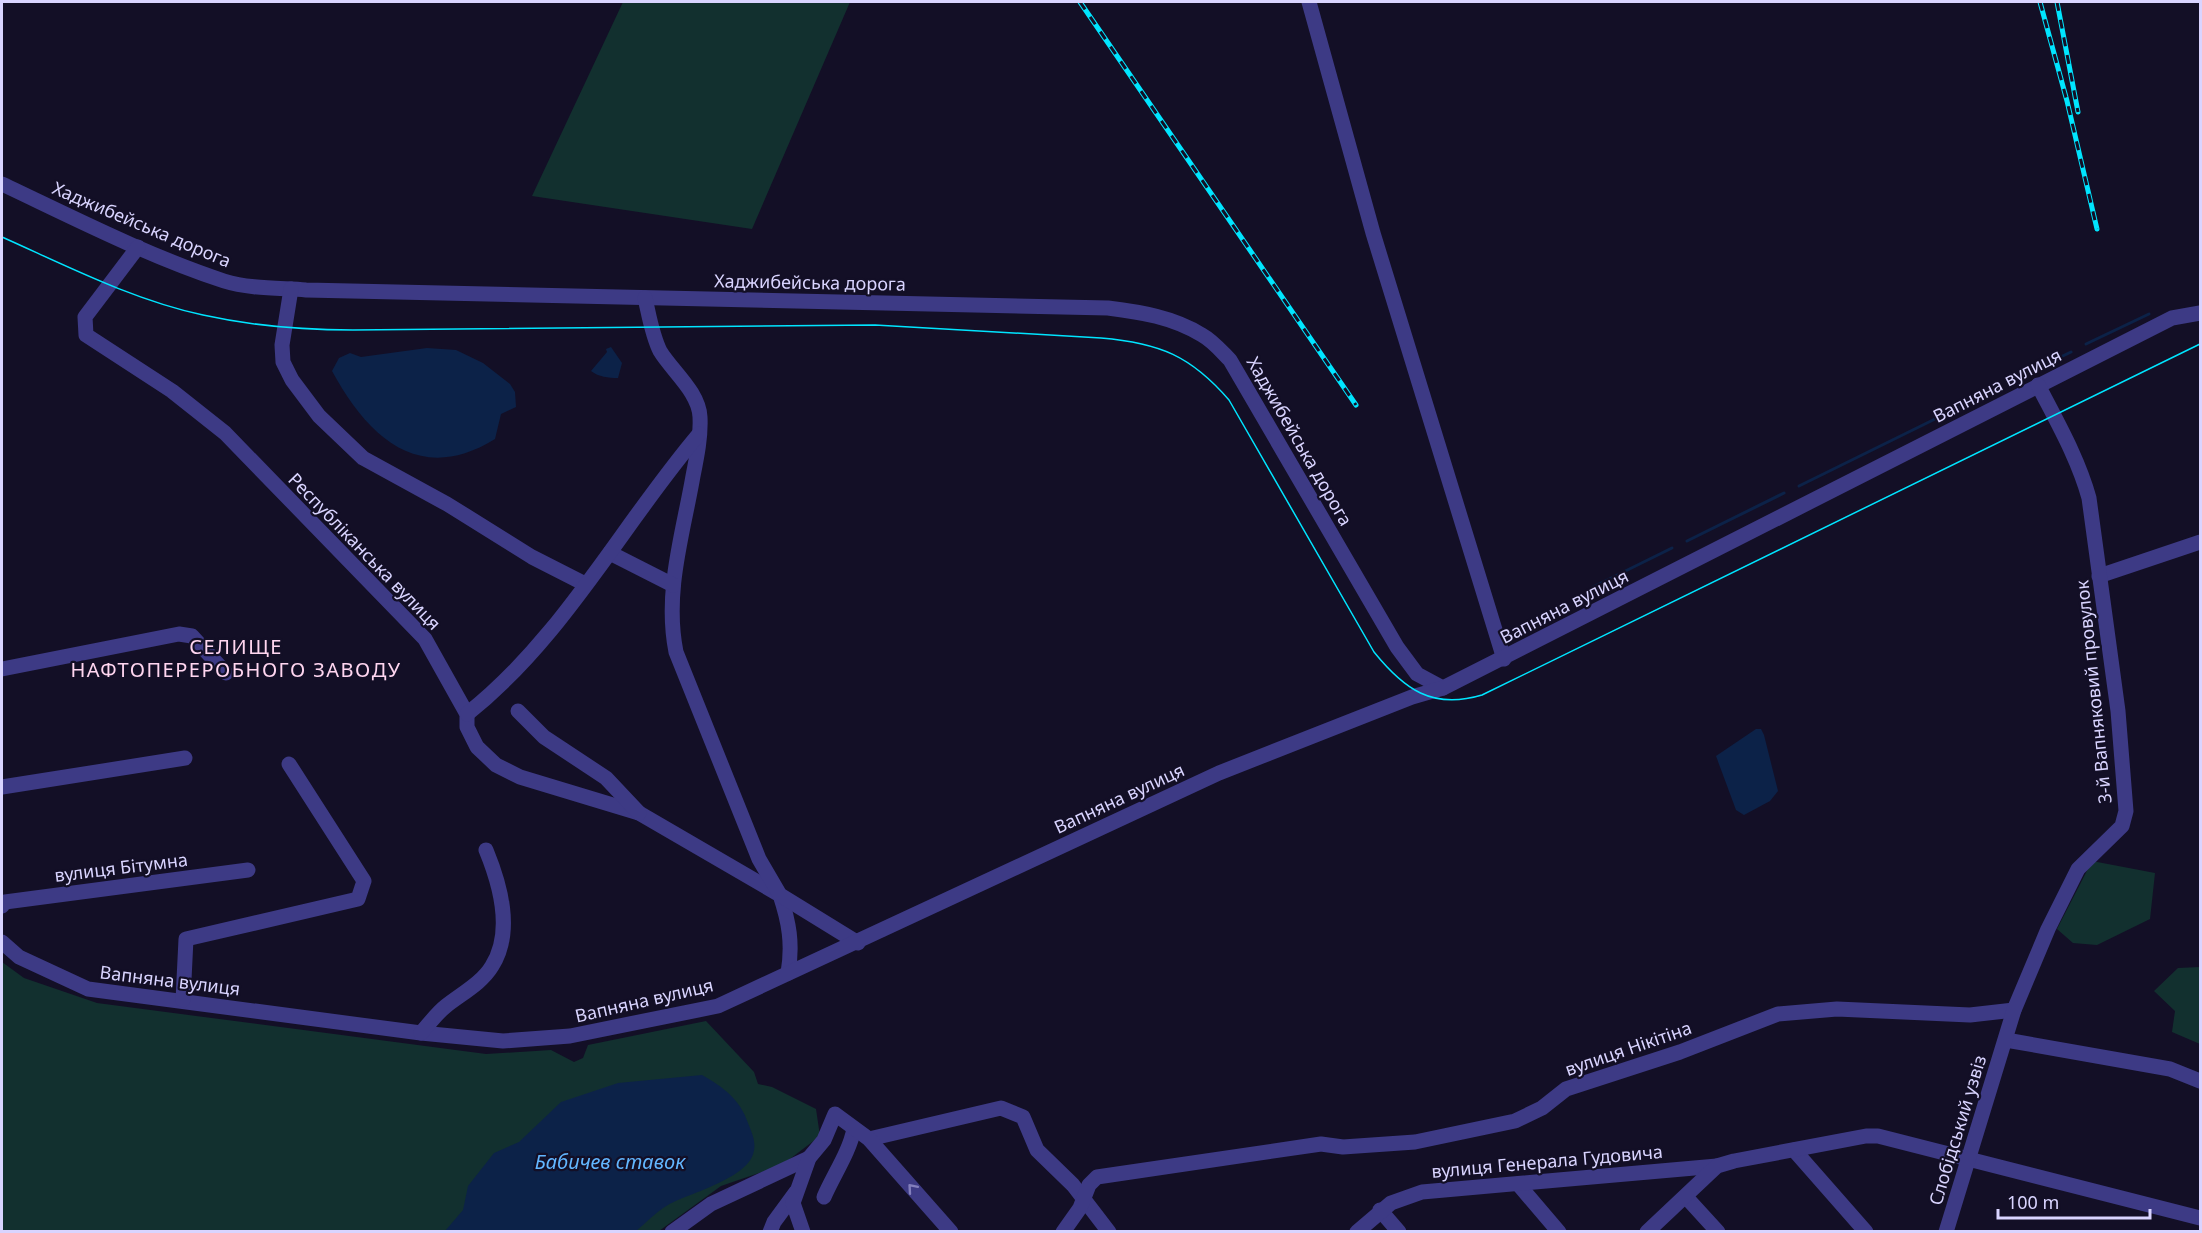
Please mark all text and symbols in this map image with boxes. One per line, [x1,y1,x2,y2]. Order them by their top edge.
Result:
street label: Хаджибейська дорога [49,175,235,273]
street label: Хаджибейська дорога [714,268,906,296]
street label: Вапняна вулиця [1929,342,2065,428]
street label: Хаджибейська дорога [1242,352,1358,530]
street label: Республіканська вулиця [284,467,446,635]
street label: Вапняна вулиця [1496,563,1632,649]
street label: 3-й Вапняковий провулок [2069,579,2117,805]
district label: СЕЛИЩЕ НАФТОПЕРЕРОБНОГО ЗАВОДУ [70,633,402,683]
street label: Вапняна вулиця [1050,757,1188,839]
street label: вулиця Бітумна [53,847,189,887]
street label: Вапняна вулиця [98,959,242,1001]
street label: Вапняна вулиця [573,972,715,1028]
street label: вулиця Нікітіна [1562,1015,1694,1081]
street label: Слобідський узвіз [1923,1052,1991,1208]
street label: вулиця Генерала Гудовича [1430,1139,1664,1183]
water label: Бабичев ставок [535,1148,686,1175]
scale bar [1998,1182,2150,1220]
one-way arrow [908,1184,919,1195]
text: 100 m [2007,1190,2059,1214]

